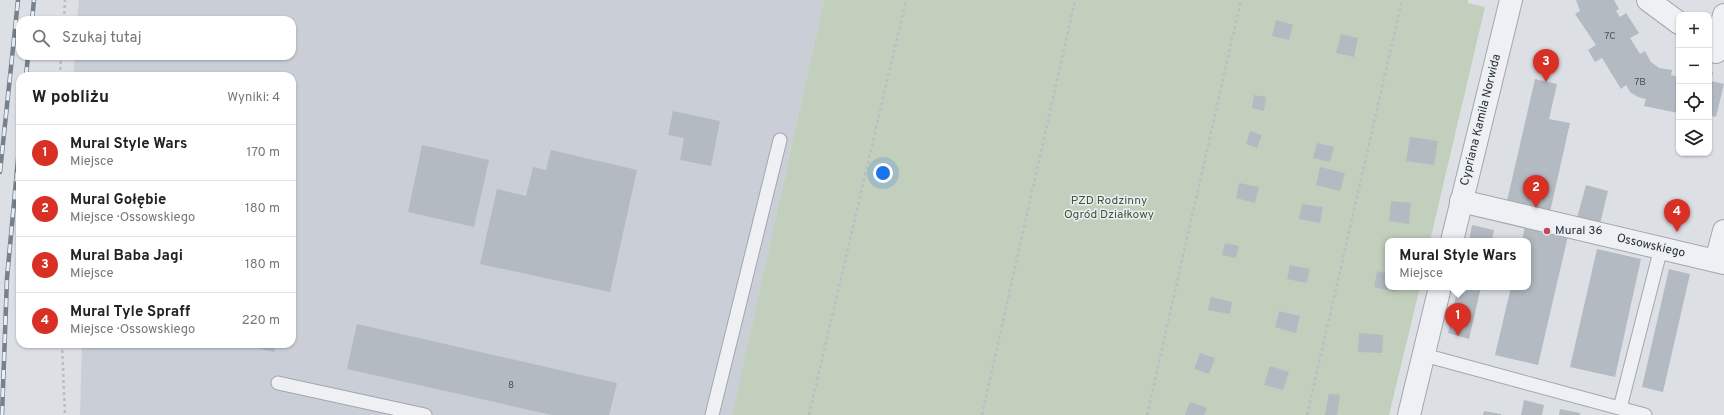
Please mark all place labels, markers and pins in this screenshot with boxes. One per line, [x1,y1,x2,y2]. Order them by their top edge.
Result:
pin: 3 [1533,49,1559,82]
pin: 2 [1523,175,1549,208]
pin: 4 [1664,199,1690,232]
place label: Mural 36 [1555,223,1603,239]
marker: Mural 36 [1542,226,1552,236]
pin: 1 [1445,303,1471,336]

